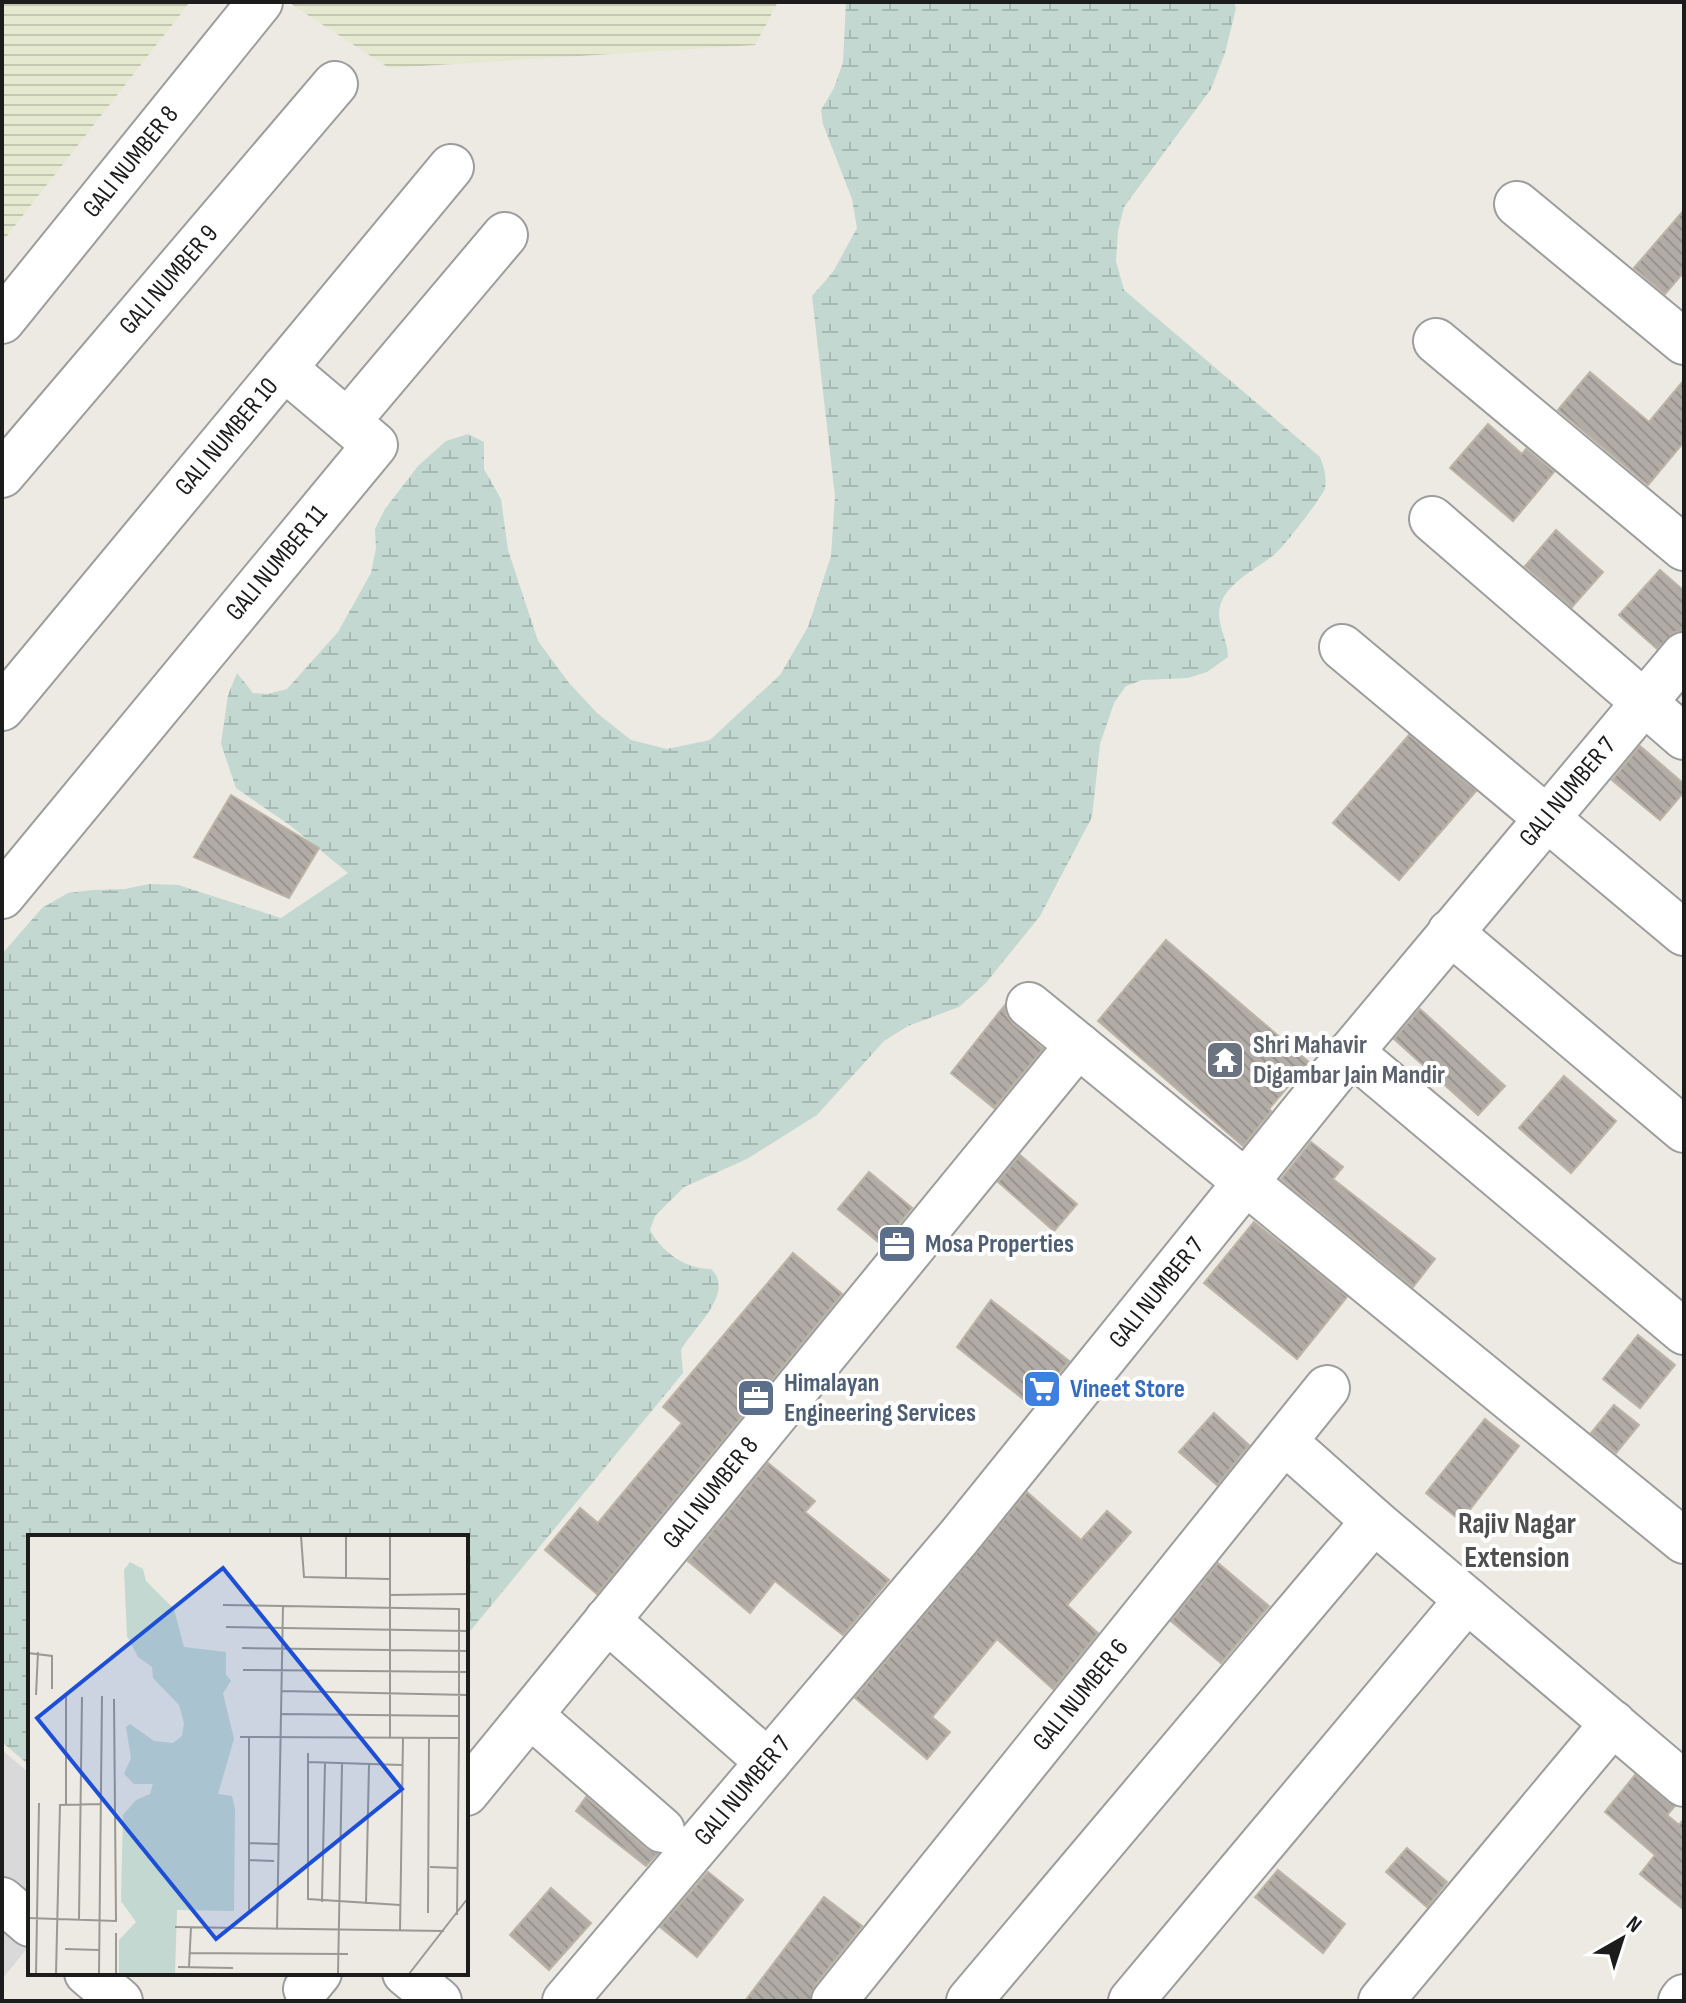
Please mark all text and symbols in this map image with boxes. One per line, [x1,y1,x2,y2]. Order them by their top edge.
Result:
street label: GALI NUMBER 8 [77,100,185,224]
street label: GALI NUMBER 9 [113,219,225,341]
street label: GALI NUMBER 10 [169,372,285,502]
street label: GALI NUMBER 11 [220,499,334,627]
street label: GALI NUMBER 7 [1513,730,1623,853]
place label: Shri Mahavir Digambar Jain Mandir [1253,1030,1445,1091]
temple icon: Shri Mahavir Digambar Jain Mandir [1204,1039,1246,1081]
office icon: Mosa Properties [876,1223,918,1265]
place label: Mosa Properties [925,1229,1074,1260]
street label: GALI NUMBER 7 [1103,1231,1211,1355]
place label: Himalayan Engineering Services [784,1368,976,1429]
supermarket icon: Vineet Store [1021,1368,1063,1410]
place label: Vineet Store [1070,1374,1185,1405]
office icon: Himalayan Engineering Services [735,1377,777,1419]
street label: GALI NUMBER 8 [657,1431,765,1555]
district label: Rajiv Nagar Extension [1458,1506,1576,1576]
inset map [28,1535,468,1975]
street label: GALI NUMBER 6 [1027,1633,1135,1757]
street label: GALI NUMBER 7 [688,1729,798,1852]
north arrow [1582,1899,1662,1979]
text: N [1621,1910,1647,1939]

